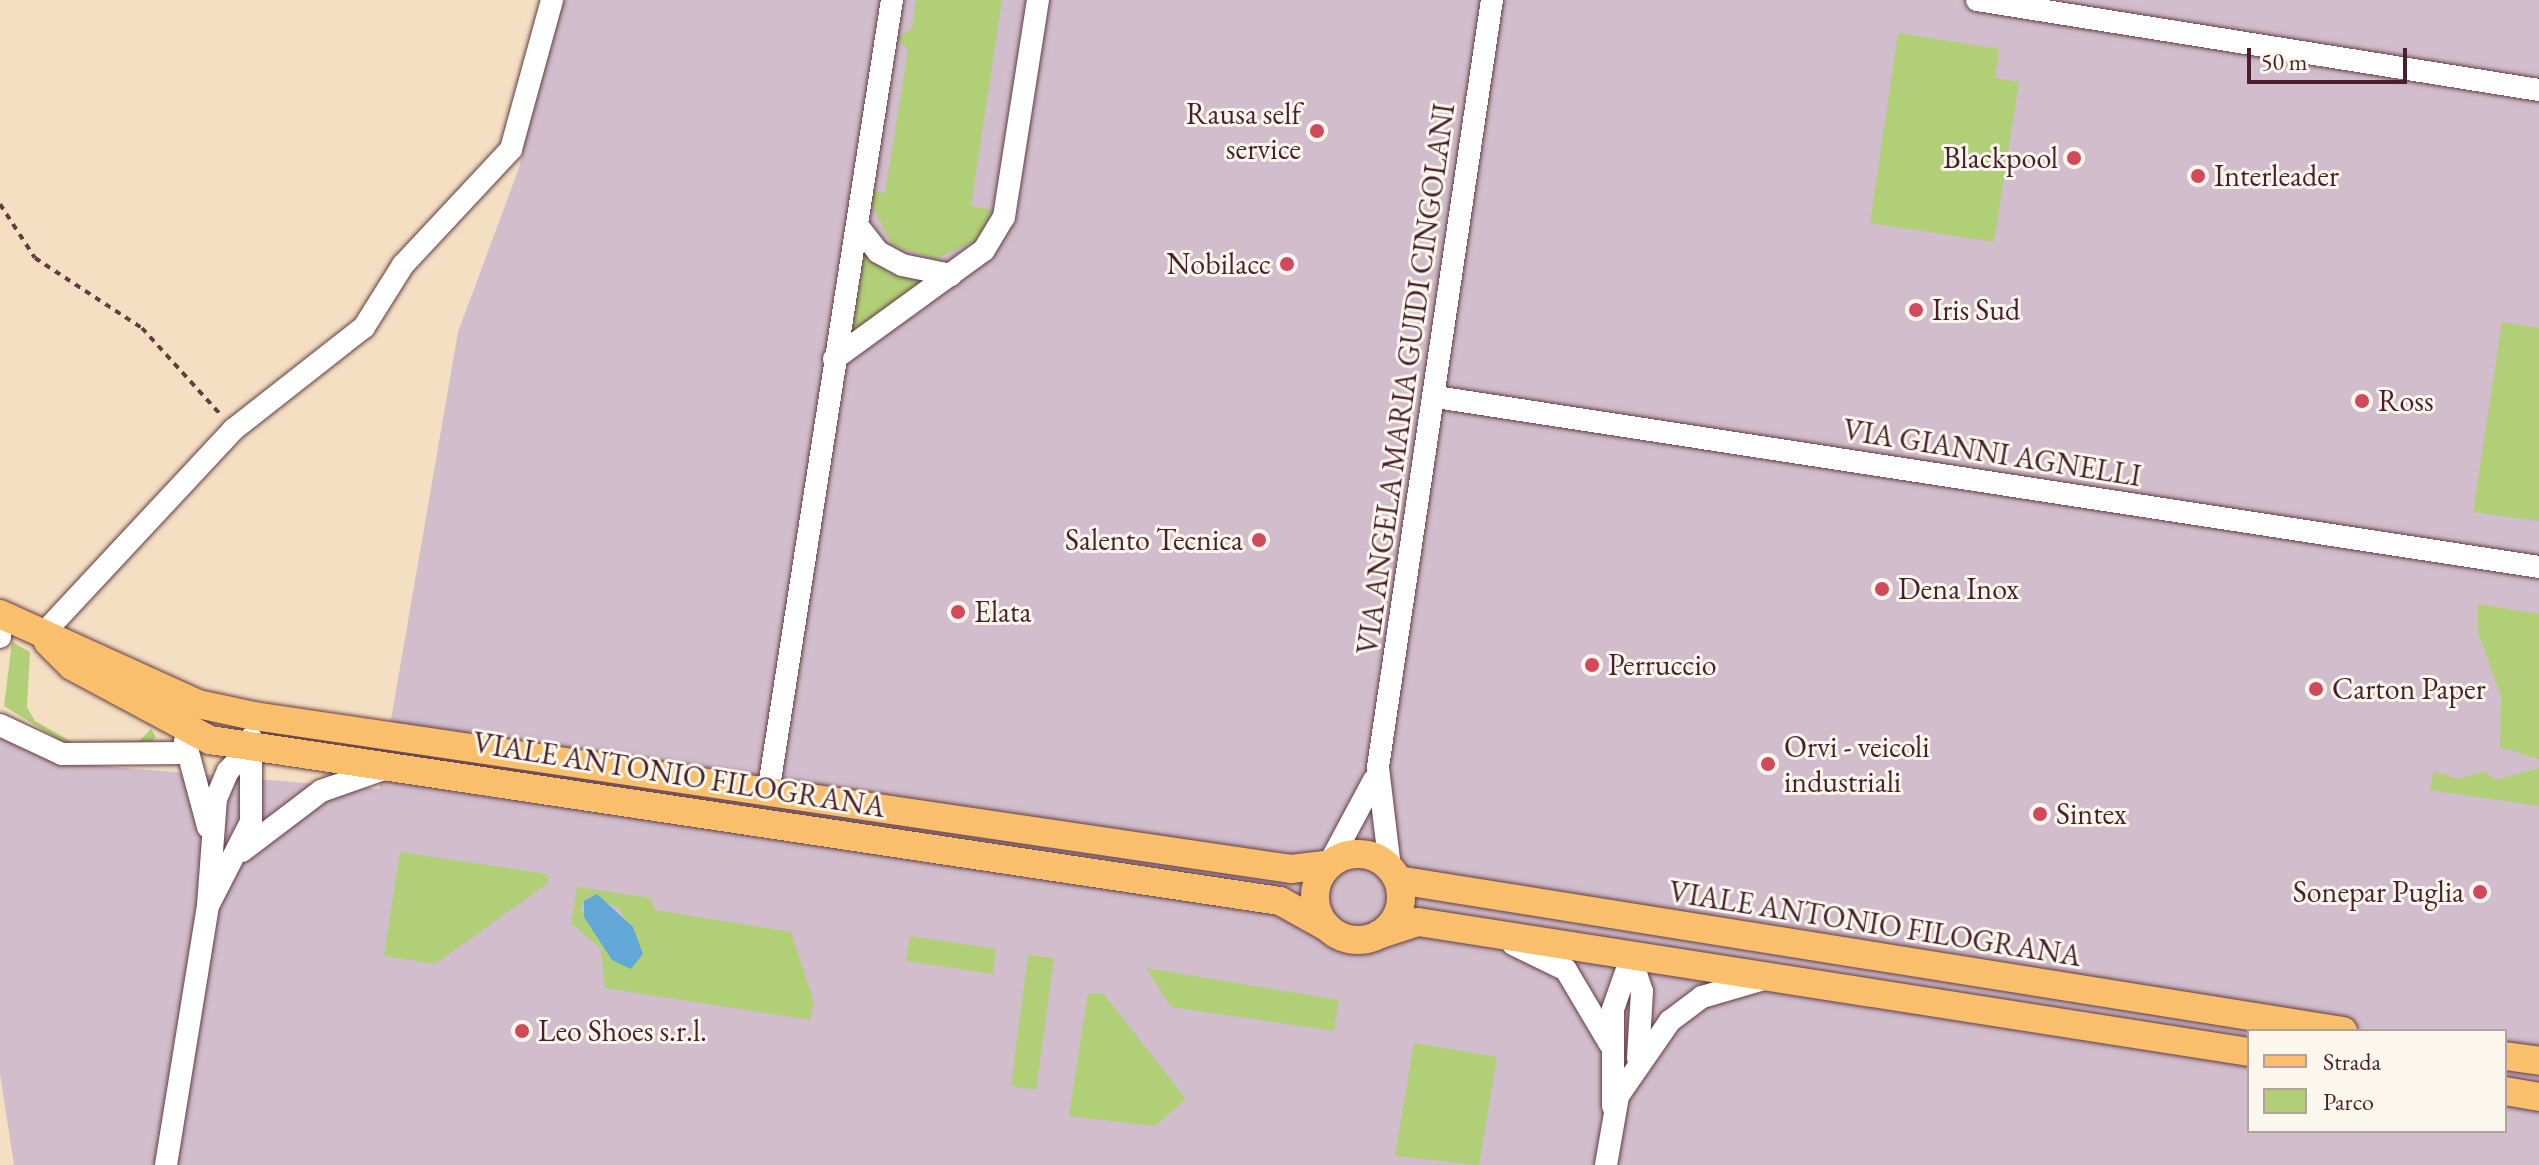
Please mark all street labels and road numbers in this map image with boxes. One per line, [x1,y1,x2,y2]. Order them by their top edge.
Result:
street label: VIA ANGELA MARIA GUIDI CINGOLANI [1349,101,1463,657]
street label: VIA GIANNI AGNELLI [1840,412,2144,494]
street label: VIALE ANTONIO FILOGRANA [470,725,888,825]
street label: VIALE ANTONIO FILOGRANA [1666,874,2084,974]

